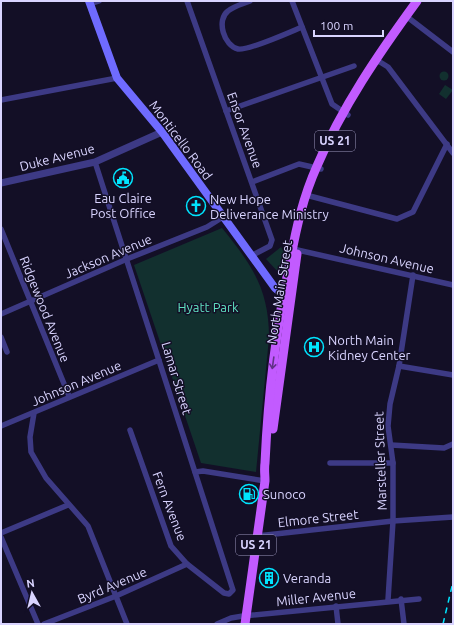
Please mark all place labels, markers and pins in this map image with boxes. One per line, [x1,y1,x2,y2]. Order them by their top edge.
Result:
public building icon: Eau Claire Post Office [112,167,134,189]
place label: Eau Claire Post Office [90,191,156,220]
place label: New Hope Deliverance Ministry [210,192,329,221]
church icon: New Hope Deliverance Ministry [185,195,207,217]
place label: North Main Kidney Center [328,333,411,362]
hospital icon: North Main Kidney Center [303,336,325,358]
fuel station icon: Sunoco [238,483,260,505]
place label: Sunoco [263,487,306,501]
building icon: Veranda [258,567,280,589]
place label: Veranda [283,571,331,585]

